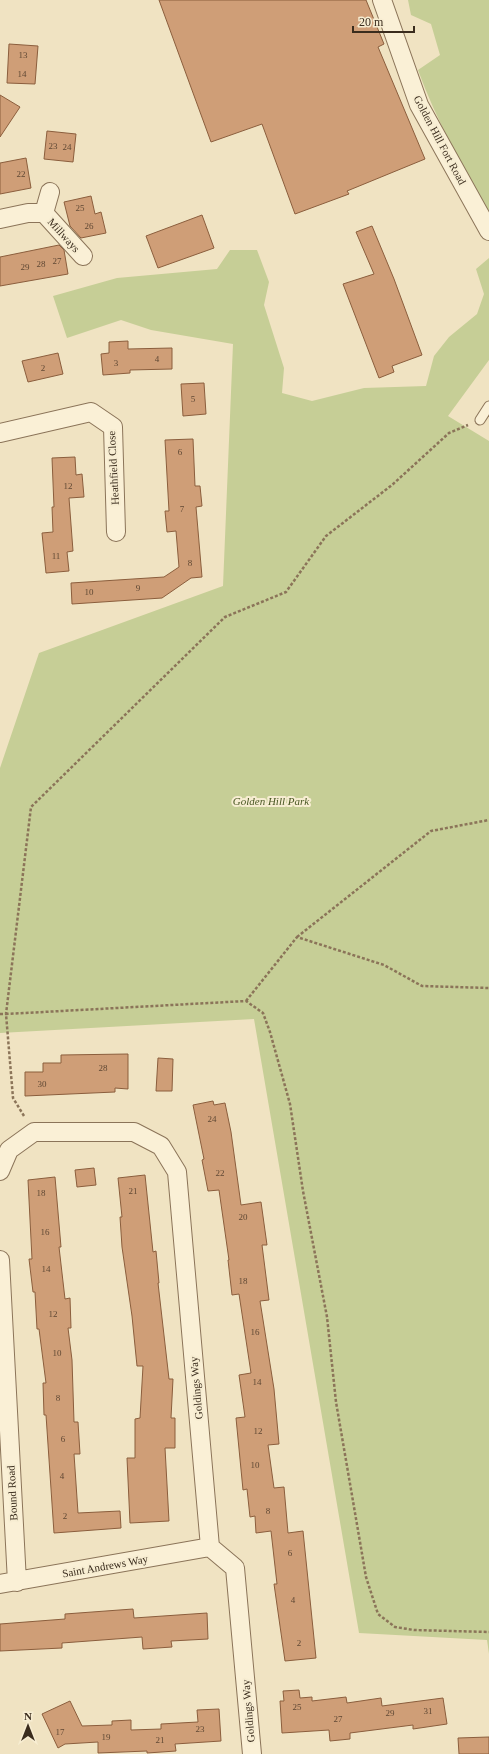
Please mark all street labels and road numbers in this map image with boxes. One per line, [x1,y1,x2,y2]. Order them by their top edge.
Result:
street label: Golden Hill Fort Road [411,93,469,187]
street label: Millways [46,216,82,254]
street label: Heathfield Close [105,431,121,505]
street label: Goldings Way [187,1356,205,1420]
street label: Bound Road [5,1465,19,1521]
street label: Saint Andrews Way [61,1552,149,1579]
street label: Goldings Way [239,1679,257,1743]

